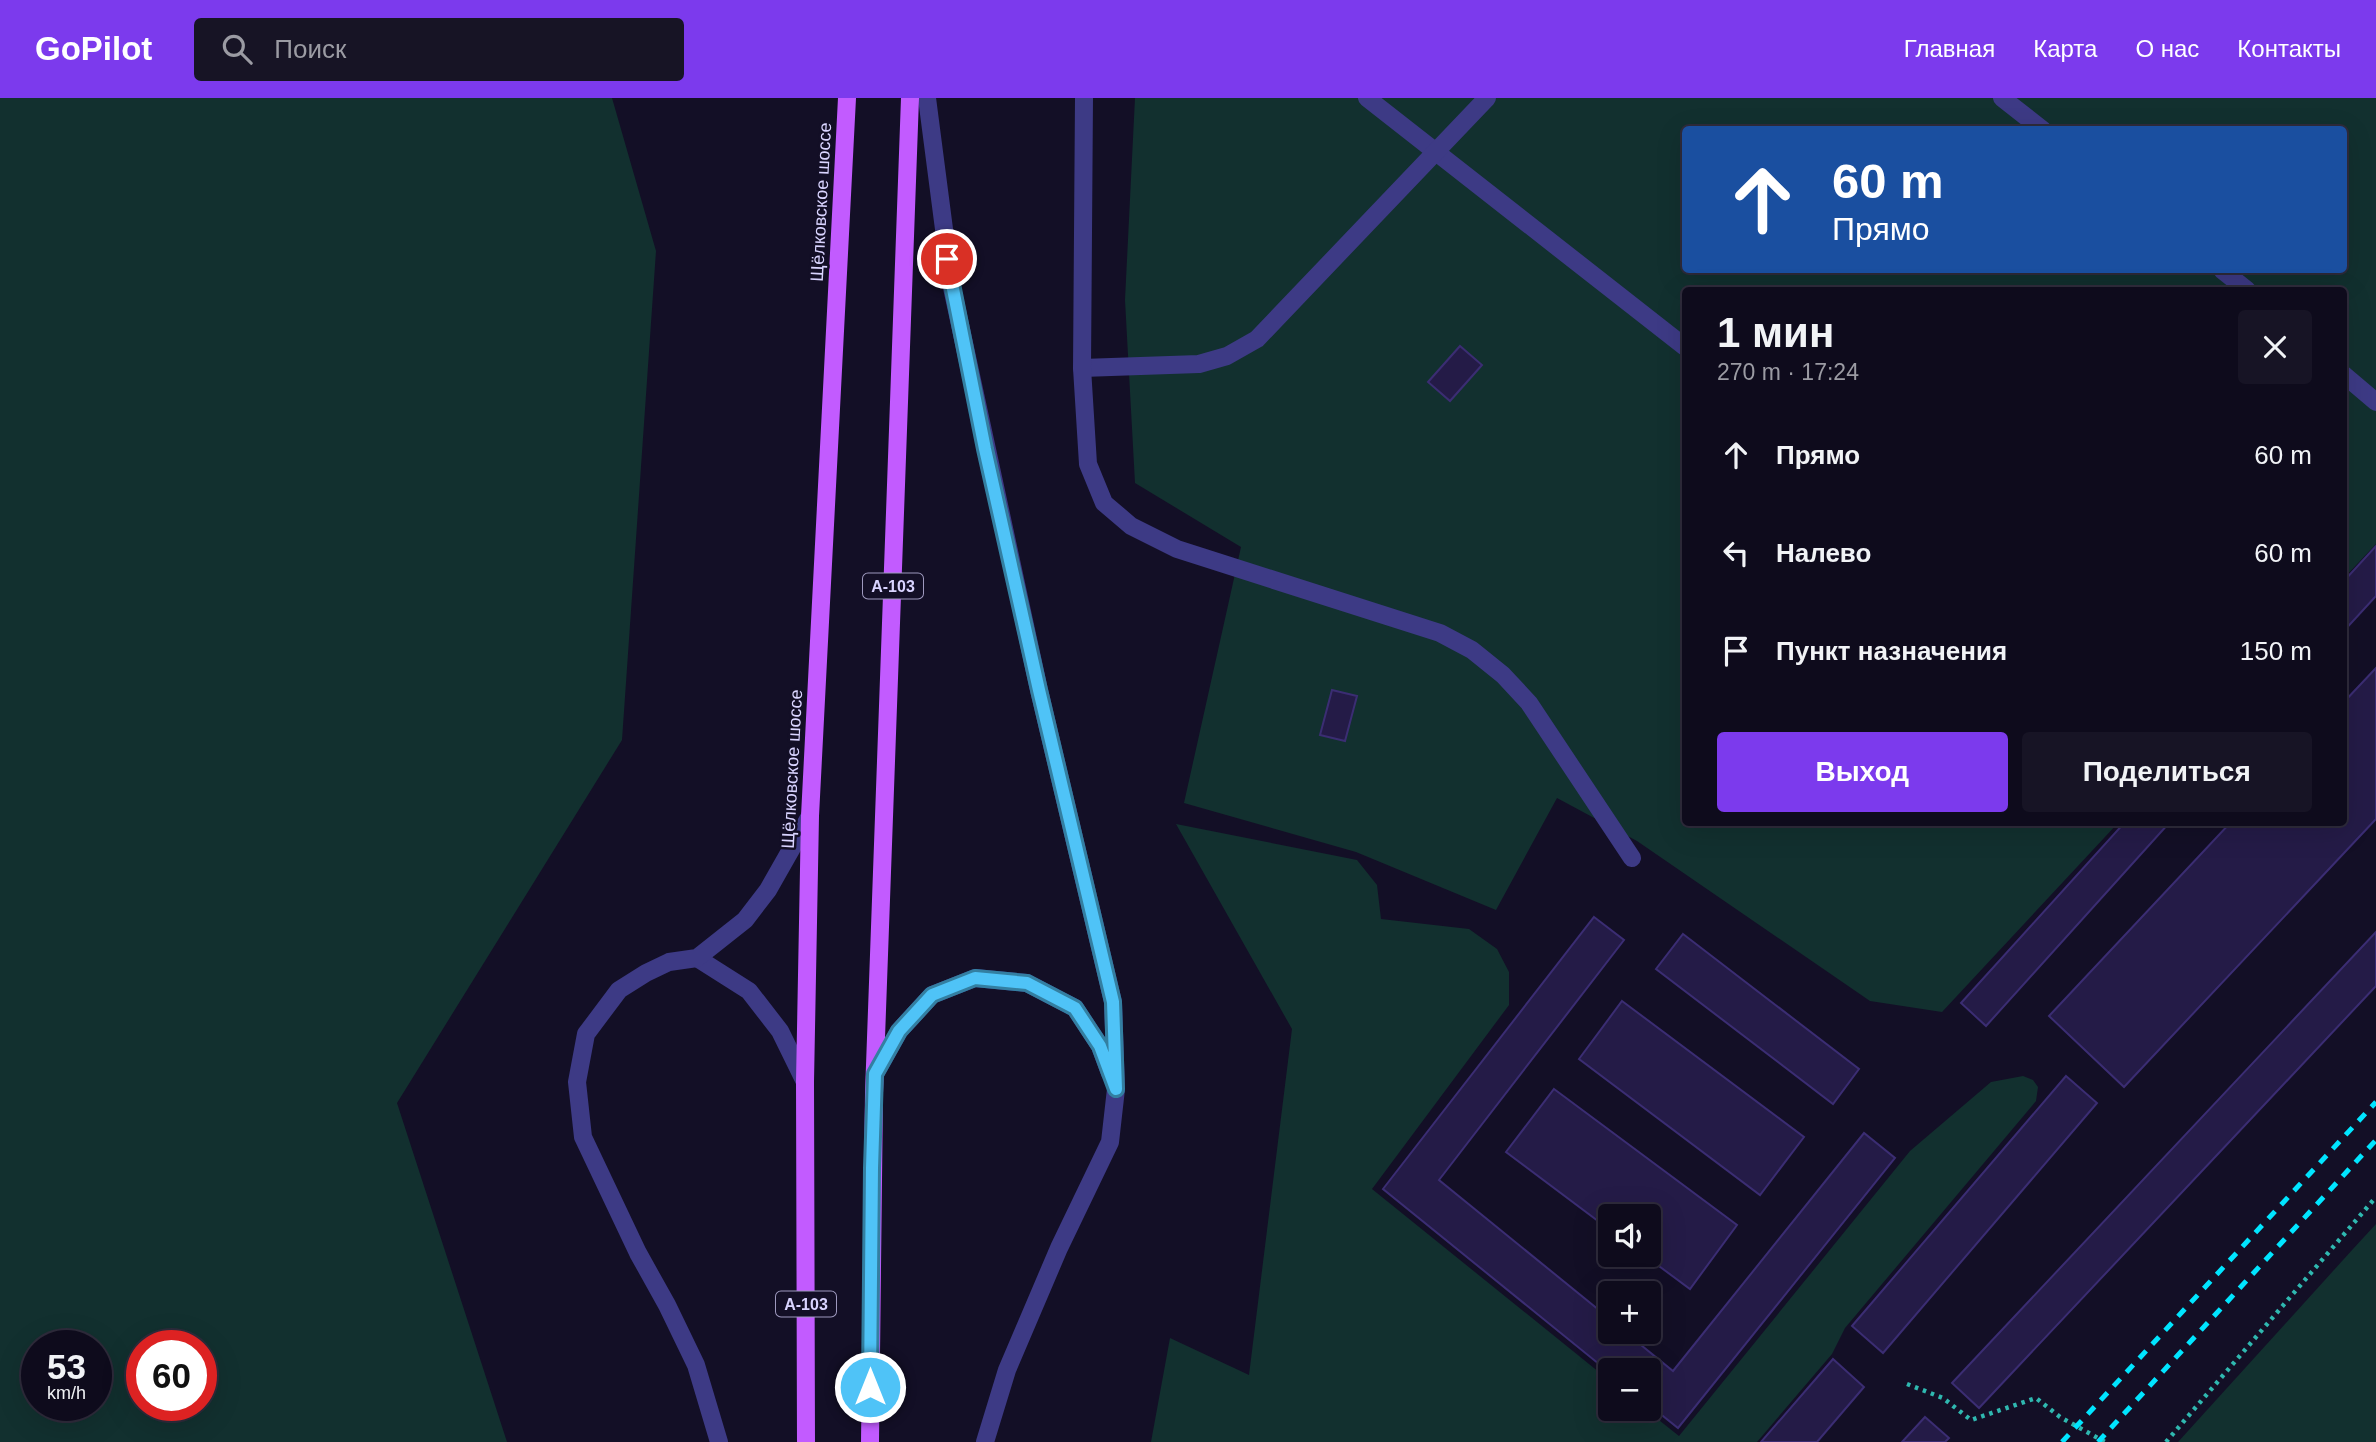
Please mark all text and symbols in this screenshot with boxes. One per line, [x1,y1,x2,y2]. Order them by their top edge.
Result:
search box [194,18,684,81]
text: GoPilot [35,30,152,67]
icon: search [218,30,256,68]
text: Поиск [274,34,346,64]
text: Главная [1904,35,1995,62]
text: Карта [2033,35,2097,62]
text: О нас [2135,35,2199,62]
text: Контакты [2237,35,2341,62]
street label: Щёлковское шоссе [807,122,835,282]
icon: ahead [1717,154,1808,245]
text: 60 m [1832,154,1944,208]
text: Прямо [1832,211,1930,247]
pin [917,229,977,289]
icon: arrive [928,240,966,278]
text: 1 мин [1717,309,1834,356]
button: close [2238,310,2312,384]
text: 270 m · 17:24 [1717,359,1859,385]
icon: ahead [1717,436,1755,474]
text: Прямо [1776,440,1860,470]
text: 60 m [2254,440,2312,470]
icon: left [1717,534,1755,572]
text: Налево [1776,538,1871,568]
text: 60 m [2254,538,2312,568]
road number: А-103 [863,573,923,598]
icon: arrive [1717,632,1755,670]
text: Пункт назначения [1776,636,2007,666]
text: 150 m [2240,636,2312,666]
street label: Щёлковское шоссе [778,689,806,849]
button: Выход [1717,732,2008,812]
button: Поделиться [2022,732,2312,812]
map controls [1598,1204,1661,1421]
button: sound [1598,1204,1661,1267]
button: + [1598,1281,1661,1344]
road number: А-103 [776,1292,836,1316]
speed limit sign: 60 [126,1330,217,1421]
text: 53 [47,1347,86,1386]
position arrow [833,1350,907,1424]
button: − [1598,1358,1661,1421]
text: km/h [47,1383,86,1403]

